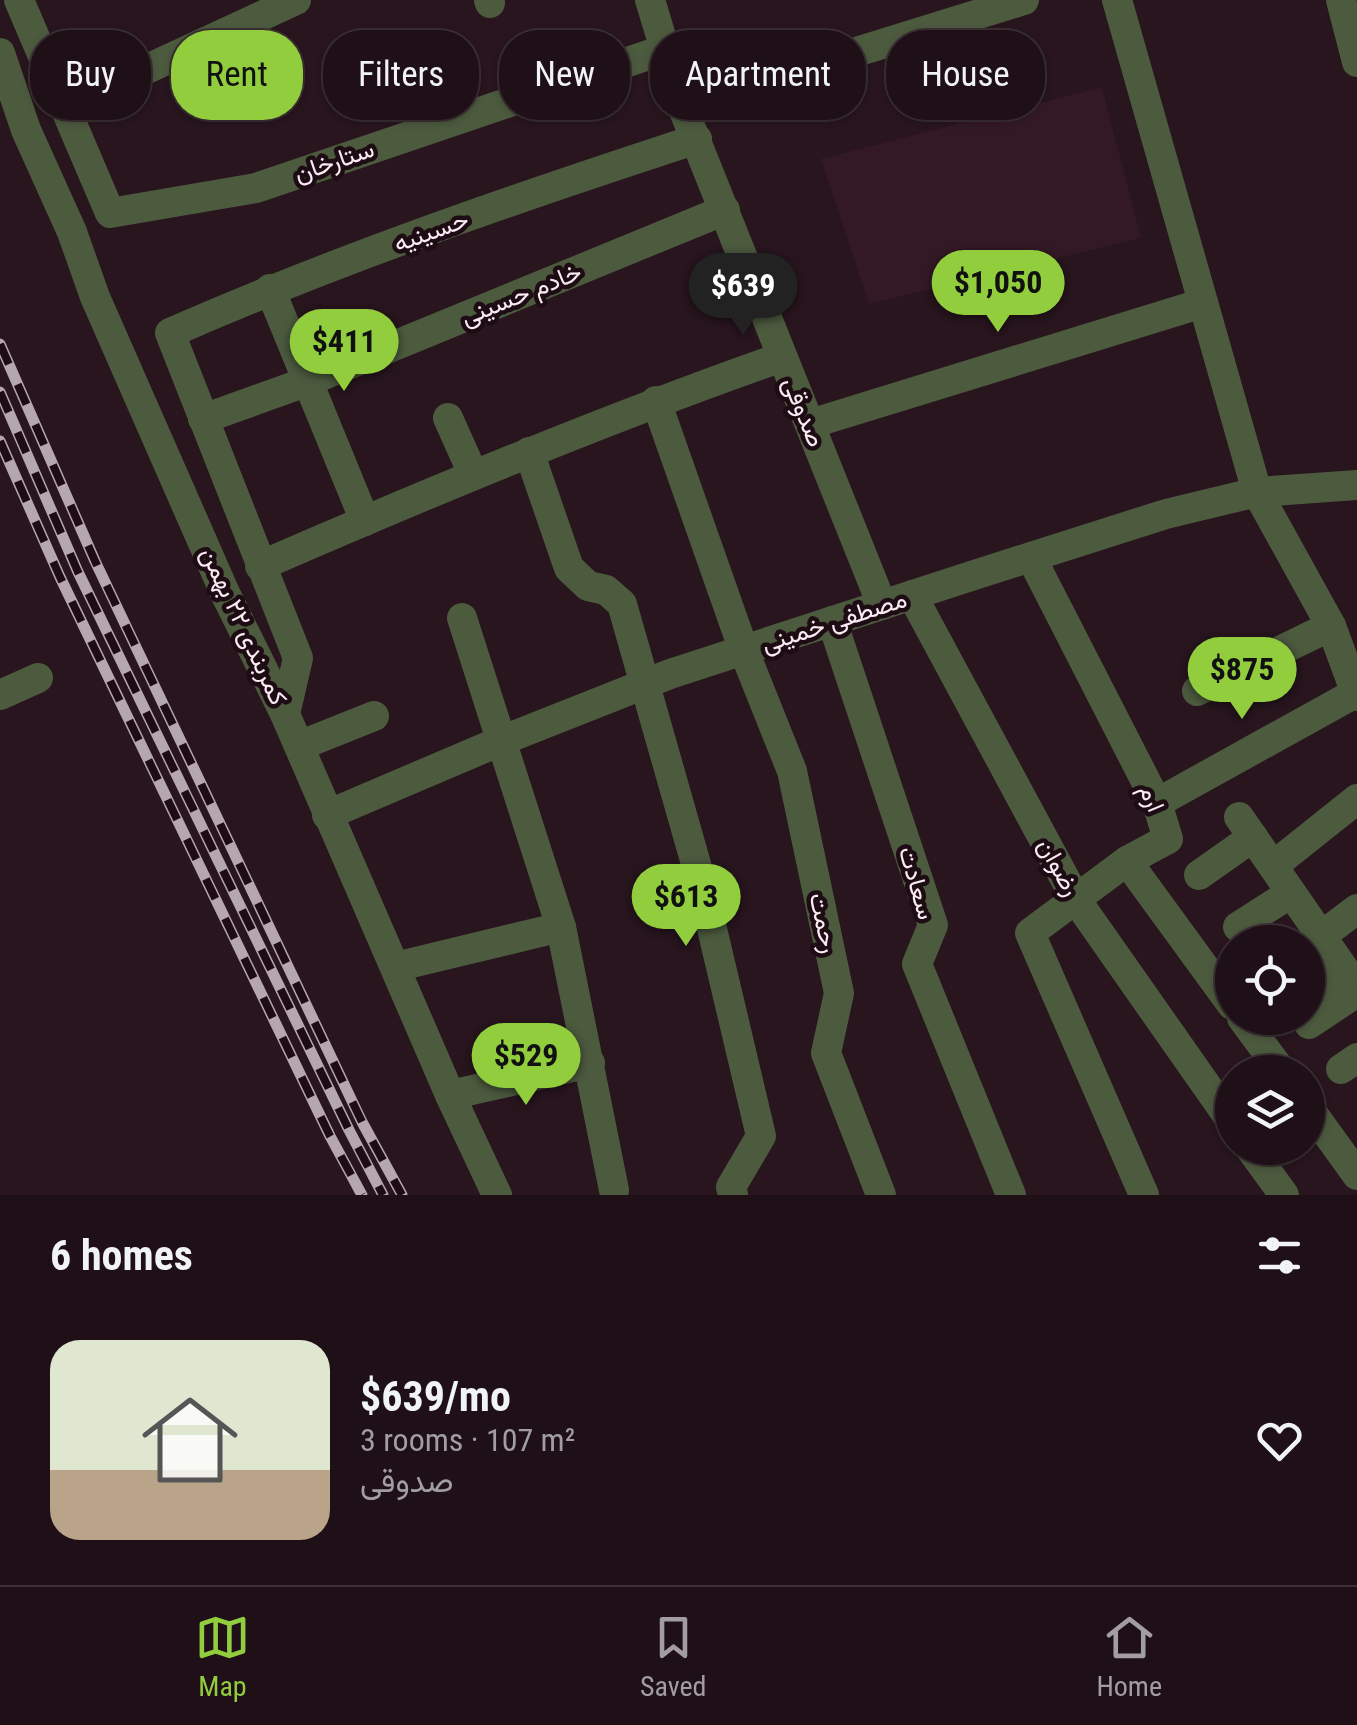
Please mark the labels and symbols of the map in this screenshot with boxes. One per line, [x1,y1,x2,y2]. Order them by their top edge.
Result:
street label: ستارخان [290,134,378,189]
street label: حسینیه [390,204,472,258]
pin: $1,050 [917,250,1079,335]
pin: $639 [684,253,802,338]
street label: خادم حسینی [456,257,586,333]
pin: $411 [285,309,403,394]
street label: صدوقی [776,373,831,452]
street label: کمربندی ۲۲ بهمن [194,542,293,710]
street label: مصطفی خمینی [758,584,911,659]
pin: $875 [1183,637,1301,722]
street label: ارم [1131,780,1171,817]
street label: رضوان [1031,833,1087,901]
street label: سعادت [893,843,941,923]
pin: $613 [627,864,745,949]
street label: رحمت [803,890,845,956]
pin: $529 [467,1023,585,1108]

